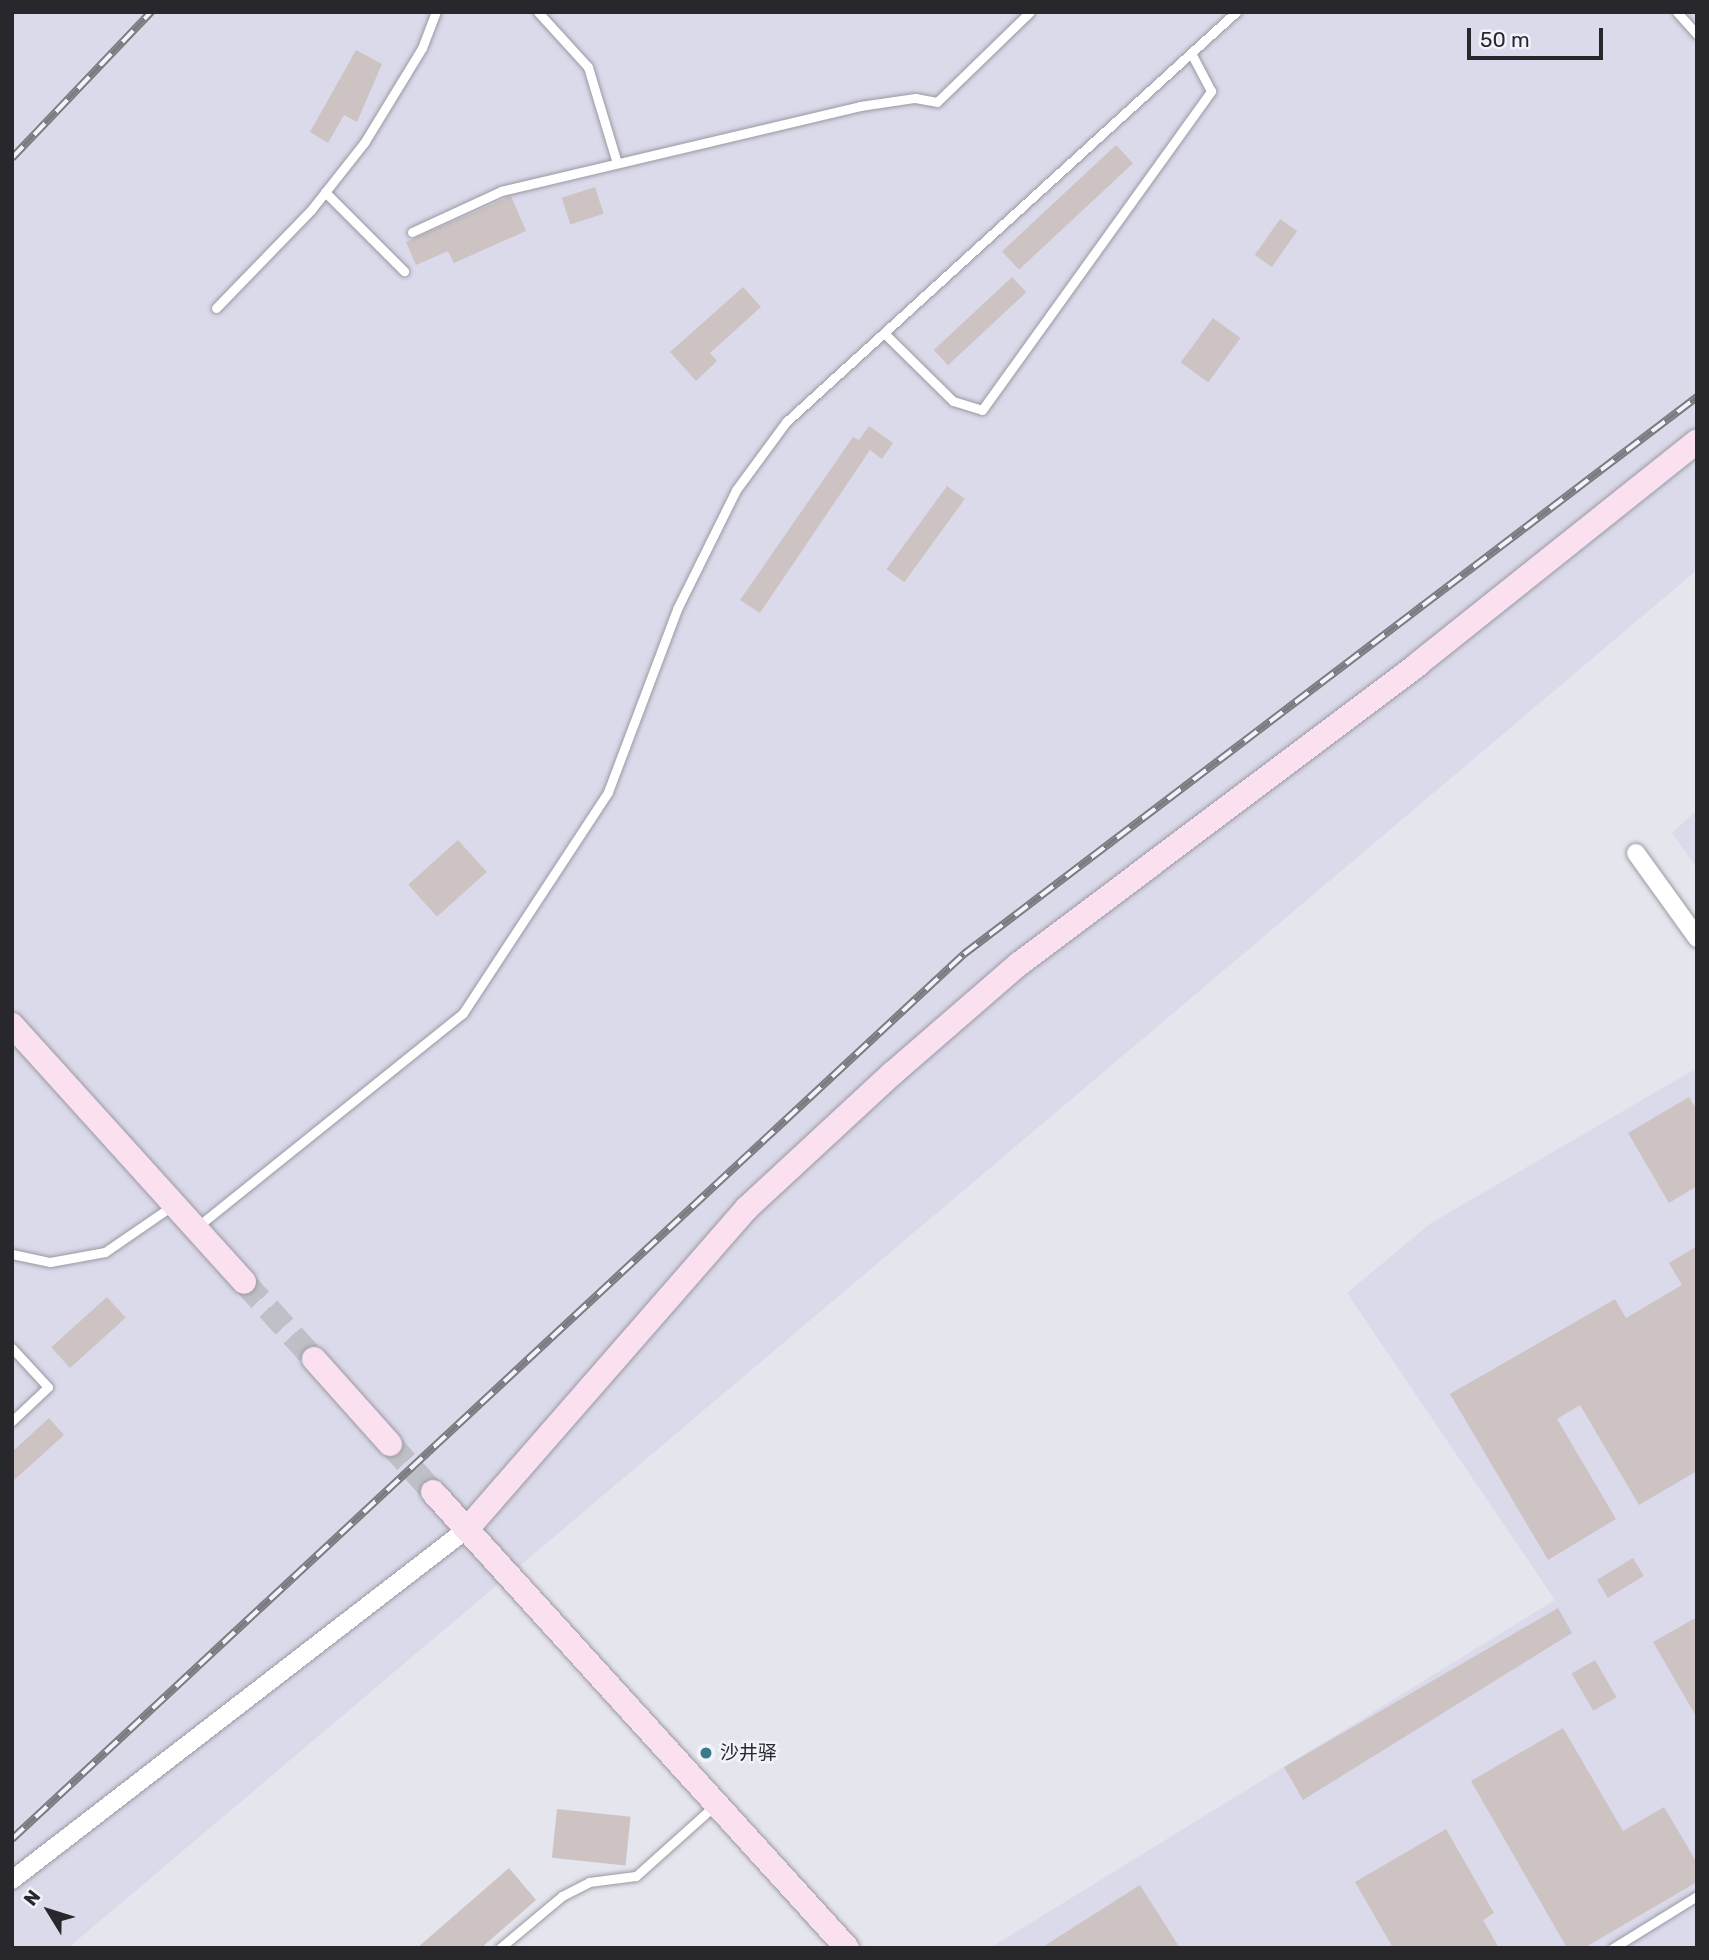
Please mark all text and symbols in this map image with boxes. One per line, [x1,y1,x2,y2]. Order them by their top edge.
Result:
scale bar [1471,14,1608,58]
text: 50 m [1480,27,1530,52]
place label: 沙井驿 [720,1742,777,1764]
marker: 沙井驿 [698,1745,714,1761]
north arrow [14,1876,84,1946]
text: N [19,1885,45,1910]

